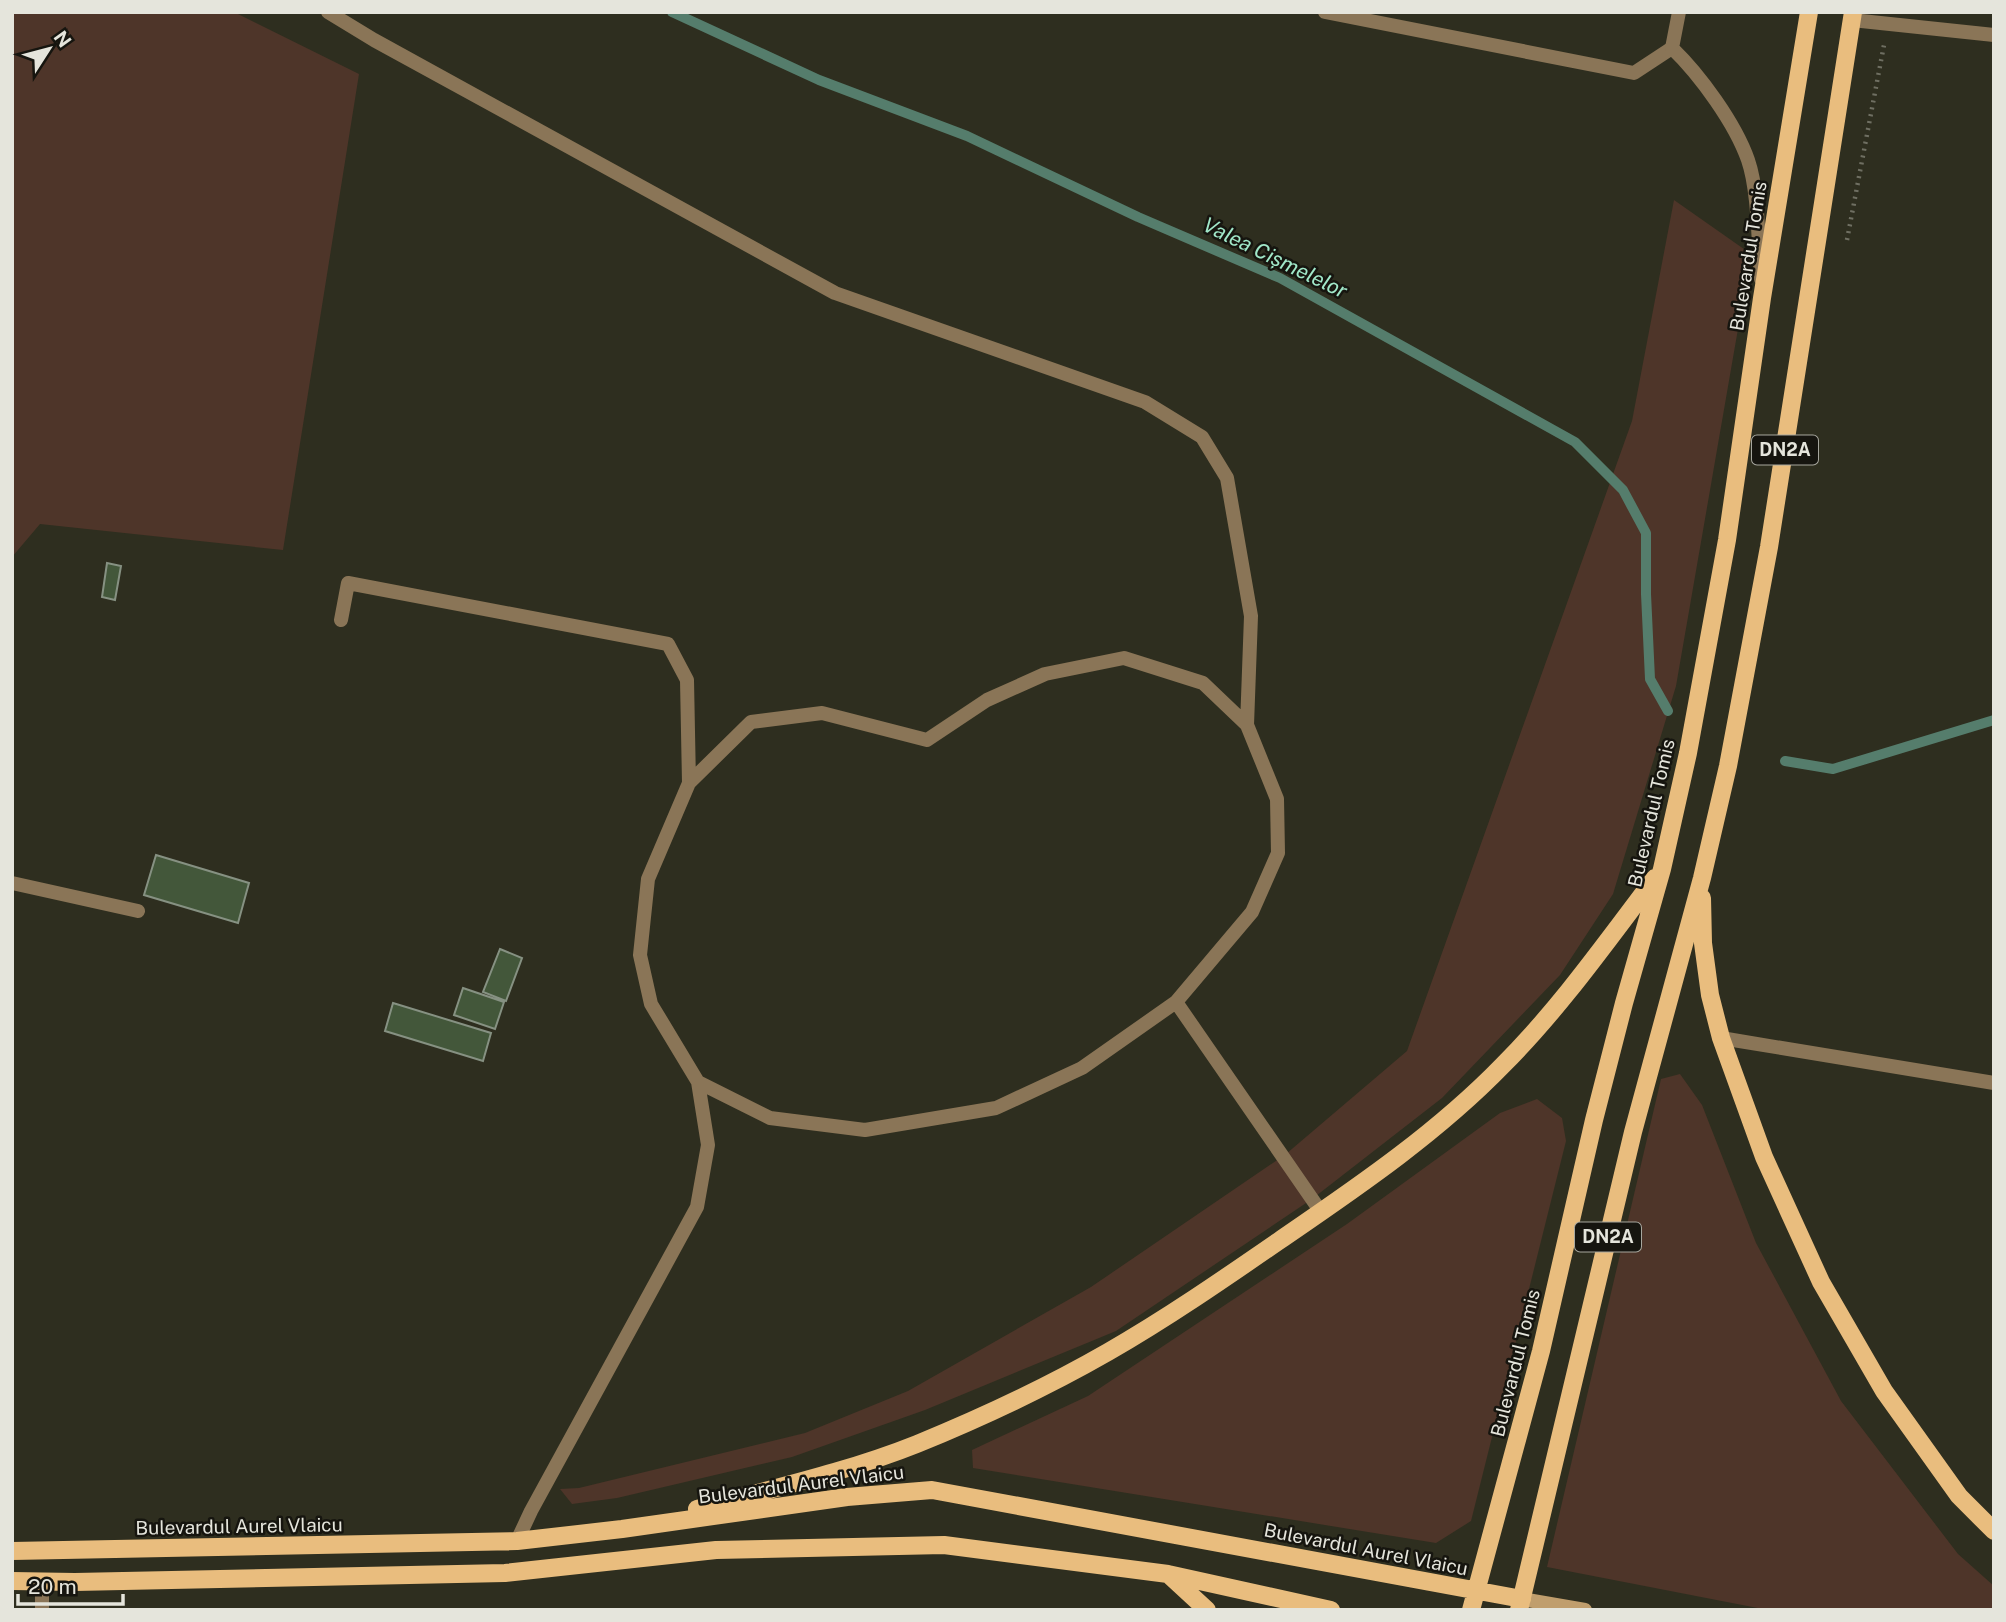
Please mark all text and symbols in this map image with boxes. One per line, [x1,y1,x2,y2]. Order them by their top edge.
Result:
north arrow [14,14,84,84]
text: N [49,27,76,51]
street label: Bulevardul Tomis [1725,180,1771,332]
water label: Valea Cișmelelor [1199,212,1352,304]
road number: DN2A [1752,436,1818,464]
street label: Bulevardul Tomis [1623,737,1679,889]
road number: DN2A [1575,1222,1641,1252]
street label: Bulevardul Tomis [1486,1287,1544,1439]
street label: Bulevardul Aurel Vlaicu [697,1460,905,1508]
street label: Bulevardul Aurel Vlaicu [135,1513,343,1539]
street label: Bulevardul Aurel Vlaicu [1262,1518,1470,1580]
scale bar [18,1562,122,1606]
text: 20 m [28,1574,77,1599]

